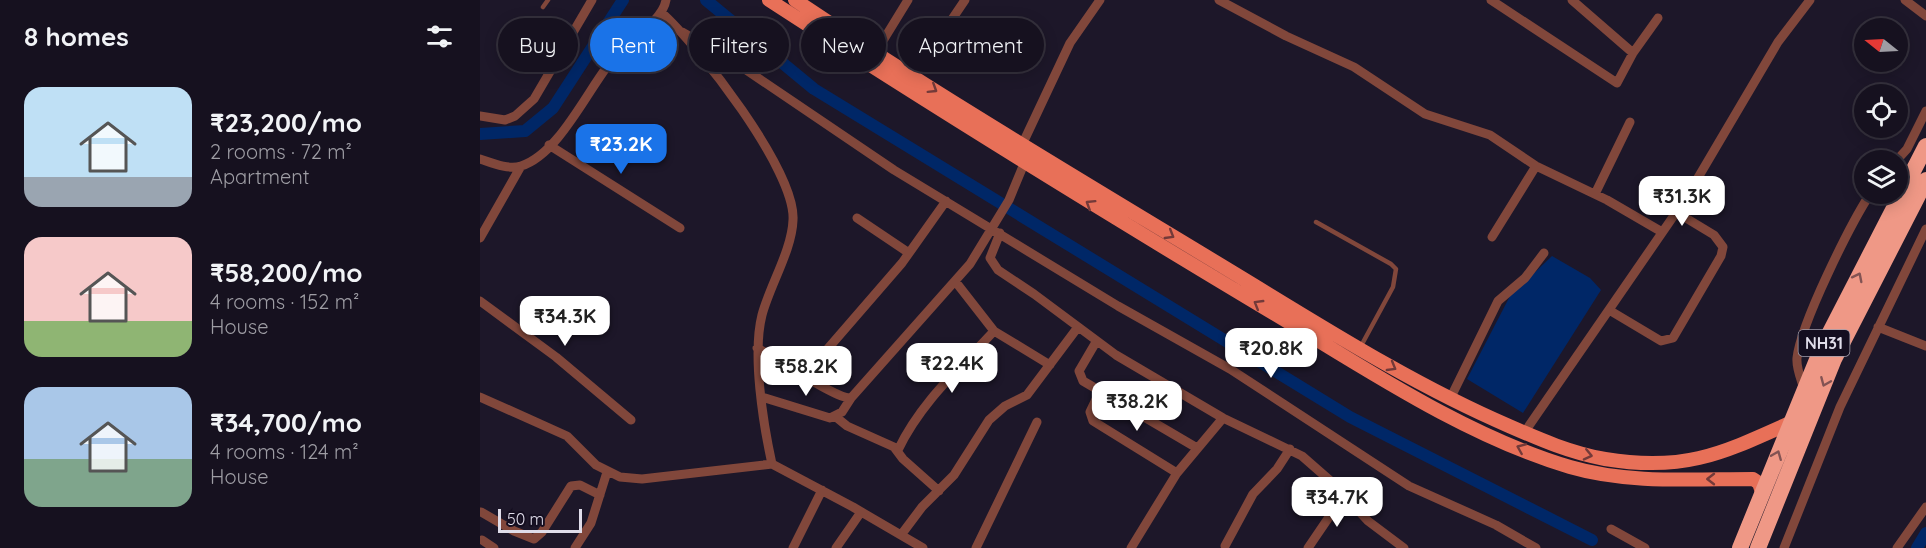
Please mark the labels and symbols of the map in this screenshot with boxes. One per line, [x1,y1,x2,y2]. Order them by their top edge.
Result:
north arrow [1854,18,1908,72]
one-way arrow [926,81,937,92]
pin: ₹23.2K [572,124,670,175]
pin: ₹31.3K [1633,176,1731,227]
one-way arrow [1086,200,1096,212]
one-way arrow [1164,227,1174,239]
one-way arrow [1851,273,1862,284]
pin: ₹34.3K [516,296,614,347]
one-way arrow [1254,299,1264,311]
pin: ₹20.8K [1222,328,1320,379]
road number: NH31 [1798,330,1850,356]
pin: ₹22.4K [903,343,1001,394]
pin: ₹58.2K [757,346,855,397]
one-way arrow [1386,360,1396,371]
one-way arrow [1820,376,1832,387]
pin: ₹38.2K [1088,381,1186,432]
one-way arrow [1516,443,1527,455]
one-way arrow [1583,448,1593,461]
one-way arrow [1770,450,1782,461]
one-way arrow [1707,473,1716,485]
pin: ₹34.7K [1288,477,1386,528]
scale bar [498,506,582,534]

